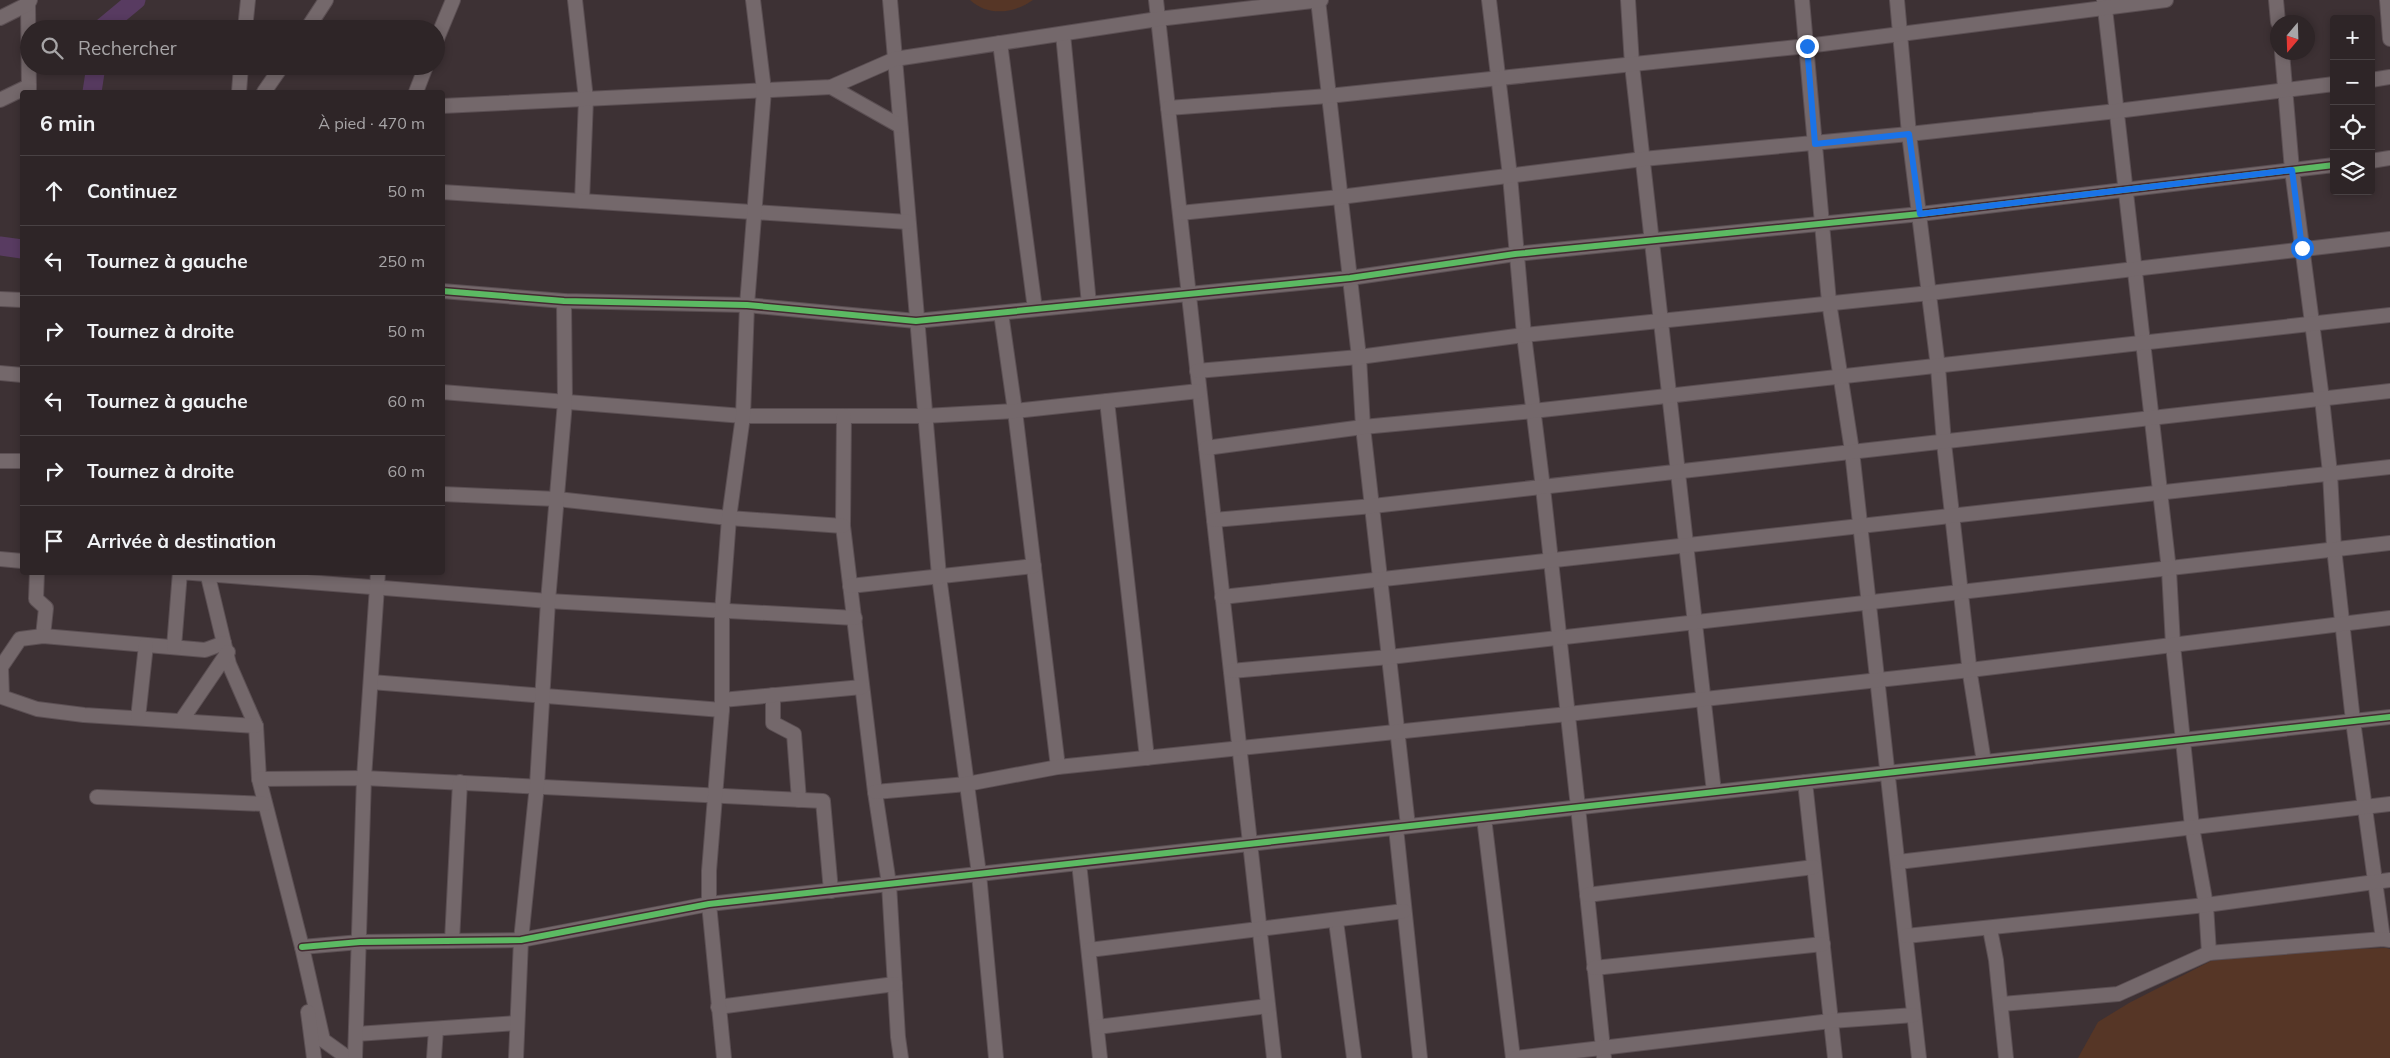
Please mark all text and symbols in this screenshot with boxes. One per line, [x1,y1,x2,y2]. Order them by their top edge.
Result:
north arrow [2270,15,2315,60]
map controls [2330,15,2375,195]
button: + [2330,15,2375,60]
search box [20,20,445,75]
icon: search [38,34,66,62]
route end [1796,35,1819,58]
text: Rechercher [78,36,177,60]
button: − [2330,60,2375,105]
button: locate [2330,105,2375,150]
text: 6 min [40,110,95,136]
text: À pied · 470 m [318,113,425,133]
button: layers [2330,150,2375,195]
icon: ahead [40,177,68,205]
text: Continuez [87,179,177,203]
text: 50 m [388,181,425,201]
route start [2291,237,2314,260]
icon: left [40,247,68,275]
text: Tournez à gauche [87,249,248,273]
text: 250 m [378,251,425,271]
icon: right [40,317,68,345]
text: Tournez à droite [87,319,234,343]
text: 50 m [388,321,425,341]
icon: left [40,387,68,415]
text: Tournez à gauche [87,389,248,413]
text: 60 m [388,391,425,411]
icon: right [40,457,68,485]
text: Tournez à droite [87,459,234,483]
text: 60 m [388,461,425,481]
icon: arrive [40,527,68,555]
text: Arrivée à destination [87,529,276,553]

